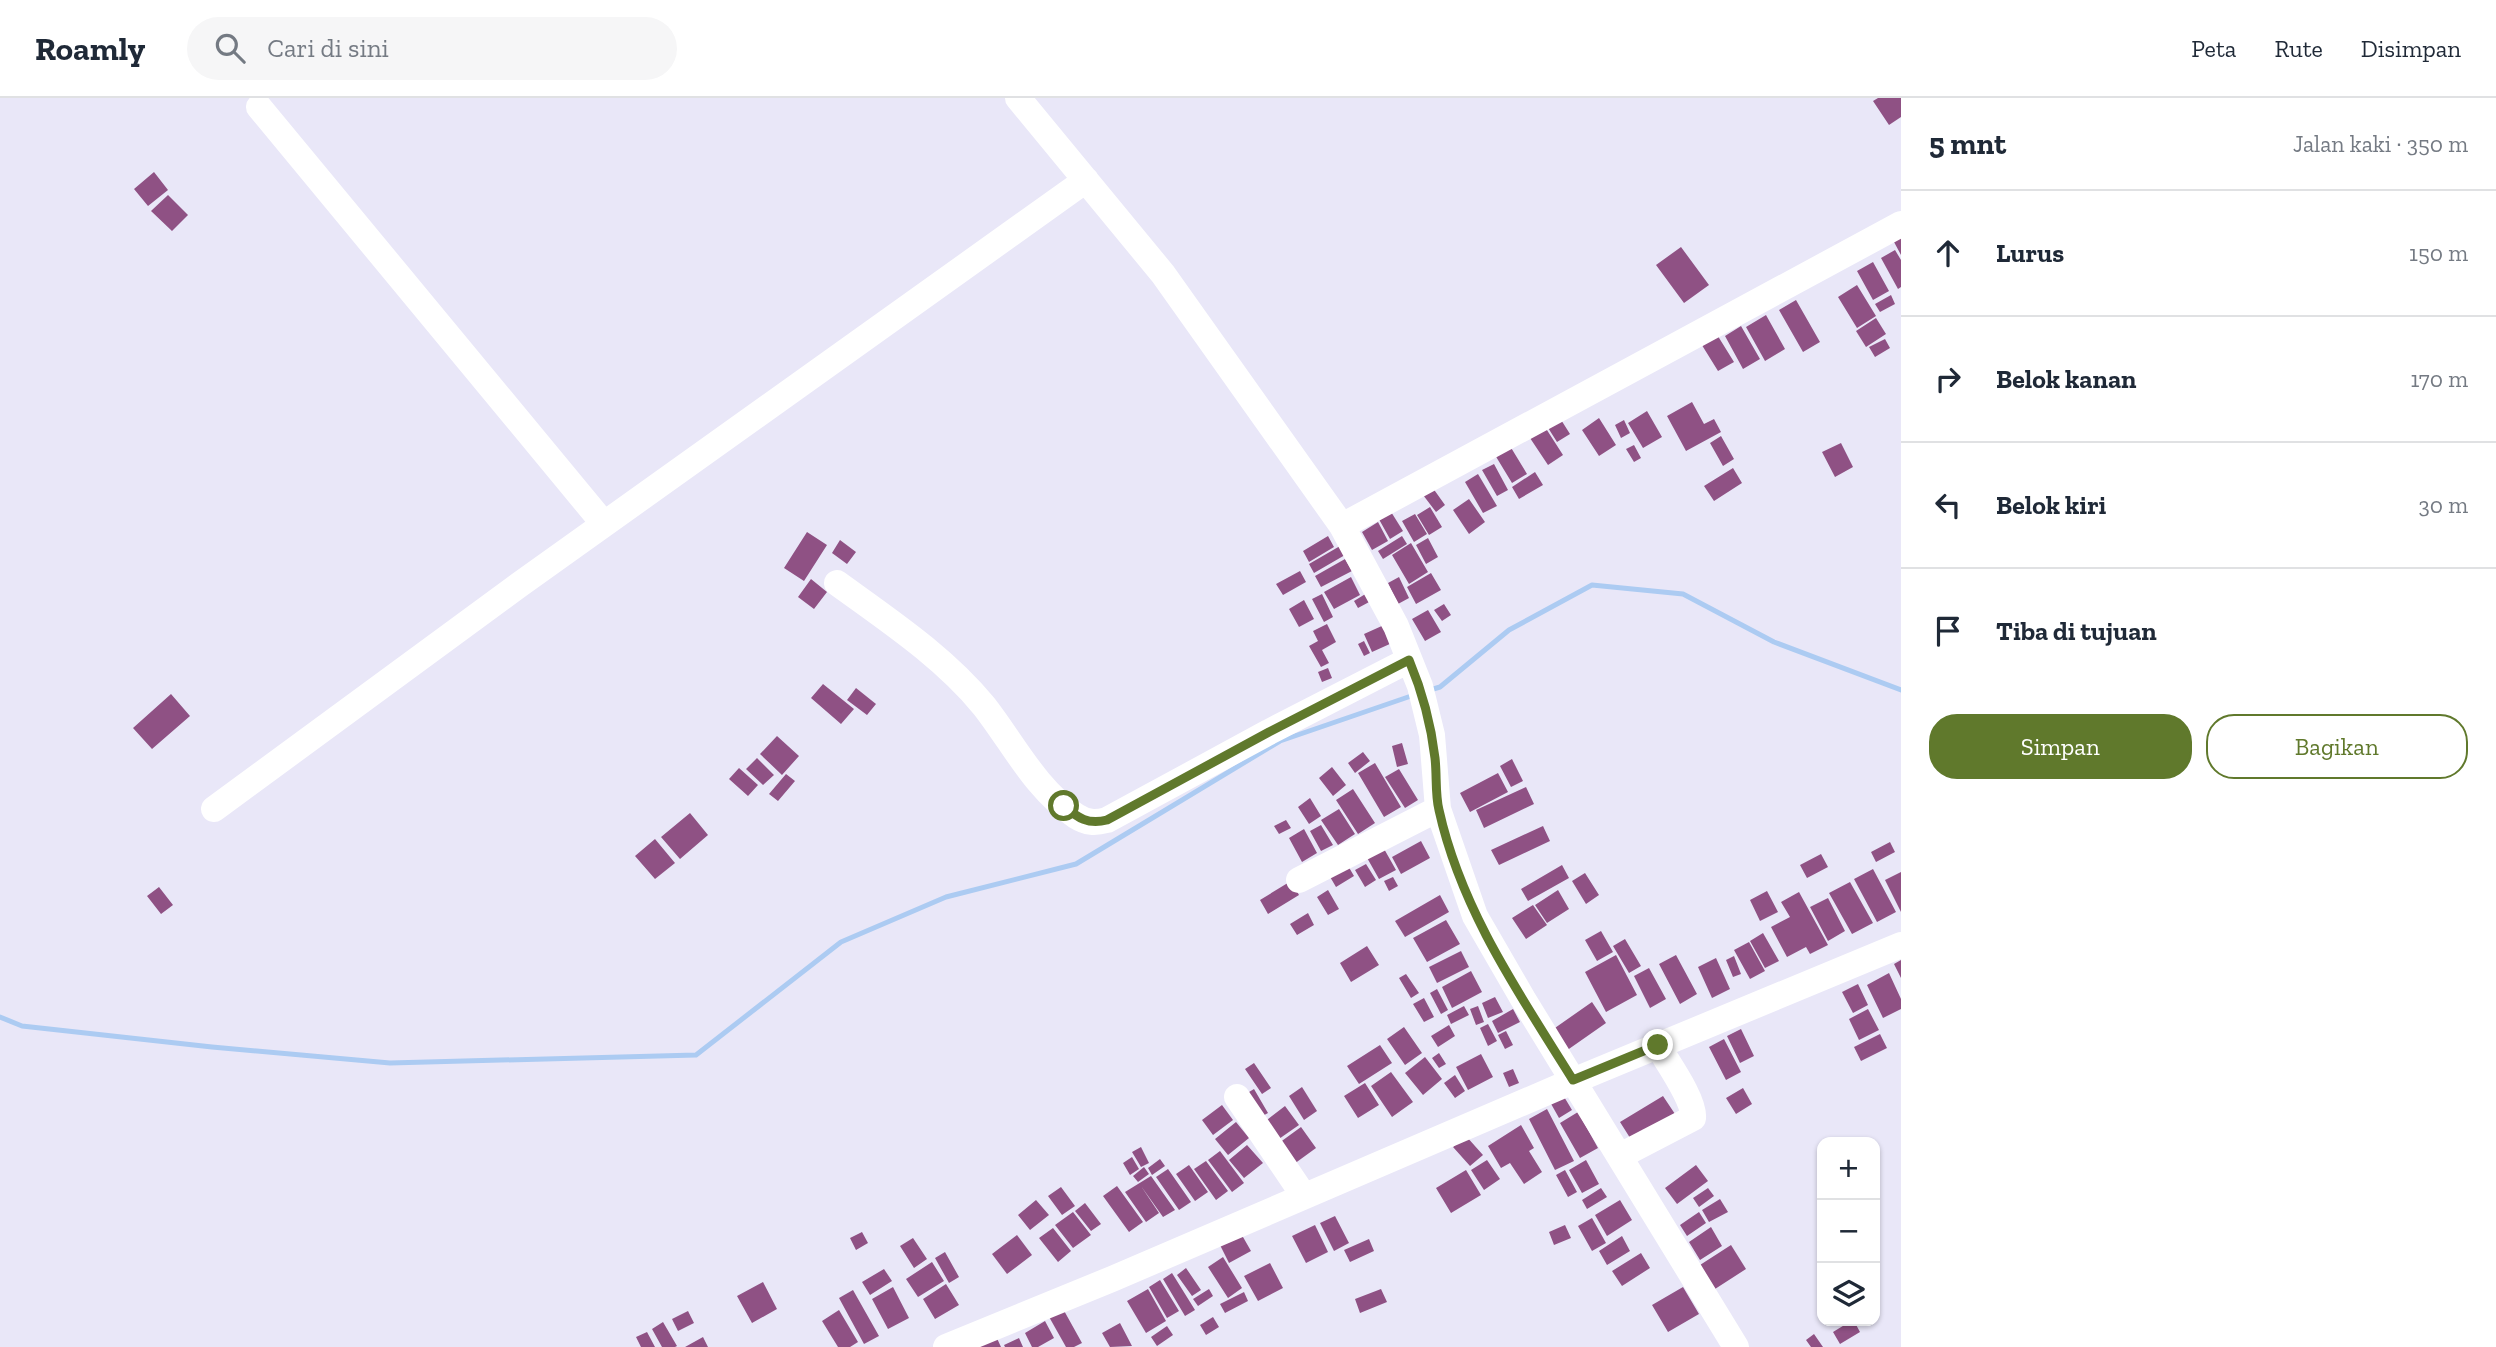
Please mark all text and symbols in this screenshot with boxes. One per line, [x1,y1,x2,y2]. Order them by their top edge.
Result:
search box [187,17,677,80]
text: Roamly [35,29,145,68]
icon: search [211,29,249,67]
text: Cari di sini [267,32,389,64]
text: Peta [2191,34,2236,63]
text: Rute [2274,34,2323,63]
text: Disimpan [2361,34,2461,63]
text: 5 mnt [1929,126,2006,162]
text: Jalan kaki · 350 m [2293,130,2468,158]
icon: ahead [1929,234,1967,272]
text: Lurus [1996,237,2064,269]
text: 150 m [2409,239,2468,267]
icon: right [1929,360,1967,398]
text: Belok kanan [1996,363,2137,395]
text: 170 m [2410,365,2468,393]
icon: left [1929,486,1967,524]
text: Belok kiri [1996,489,2106,521]
text: 30 m [2418,491,2468,519]
icon: arrive [1929,612,1967,650]
text: Tiba di tujuan [1996,615,2157,647]
button: Simpan [1929,714,2192,779]
button: Bagikan [2206,714,2468,779]
route start [1048,790,1079,821]
route end [1642,1029,1673,1060]
map controls [1817,1137,1880,1326]
button: + [1817,1137,1880,1200]
button: − [1817,1200,1880,1263]
button: layers [1817,1263,1880,1326]

